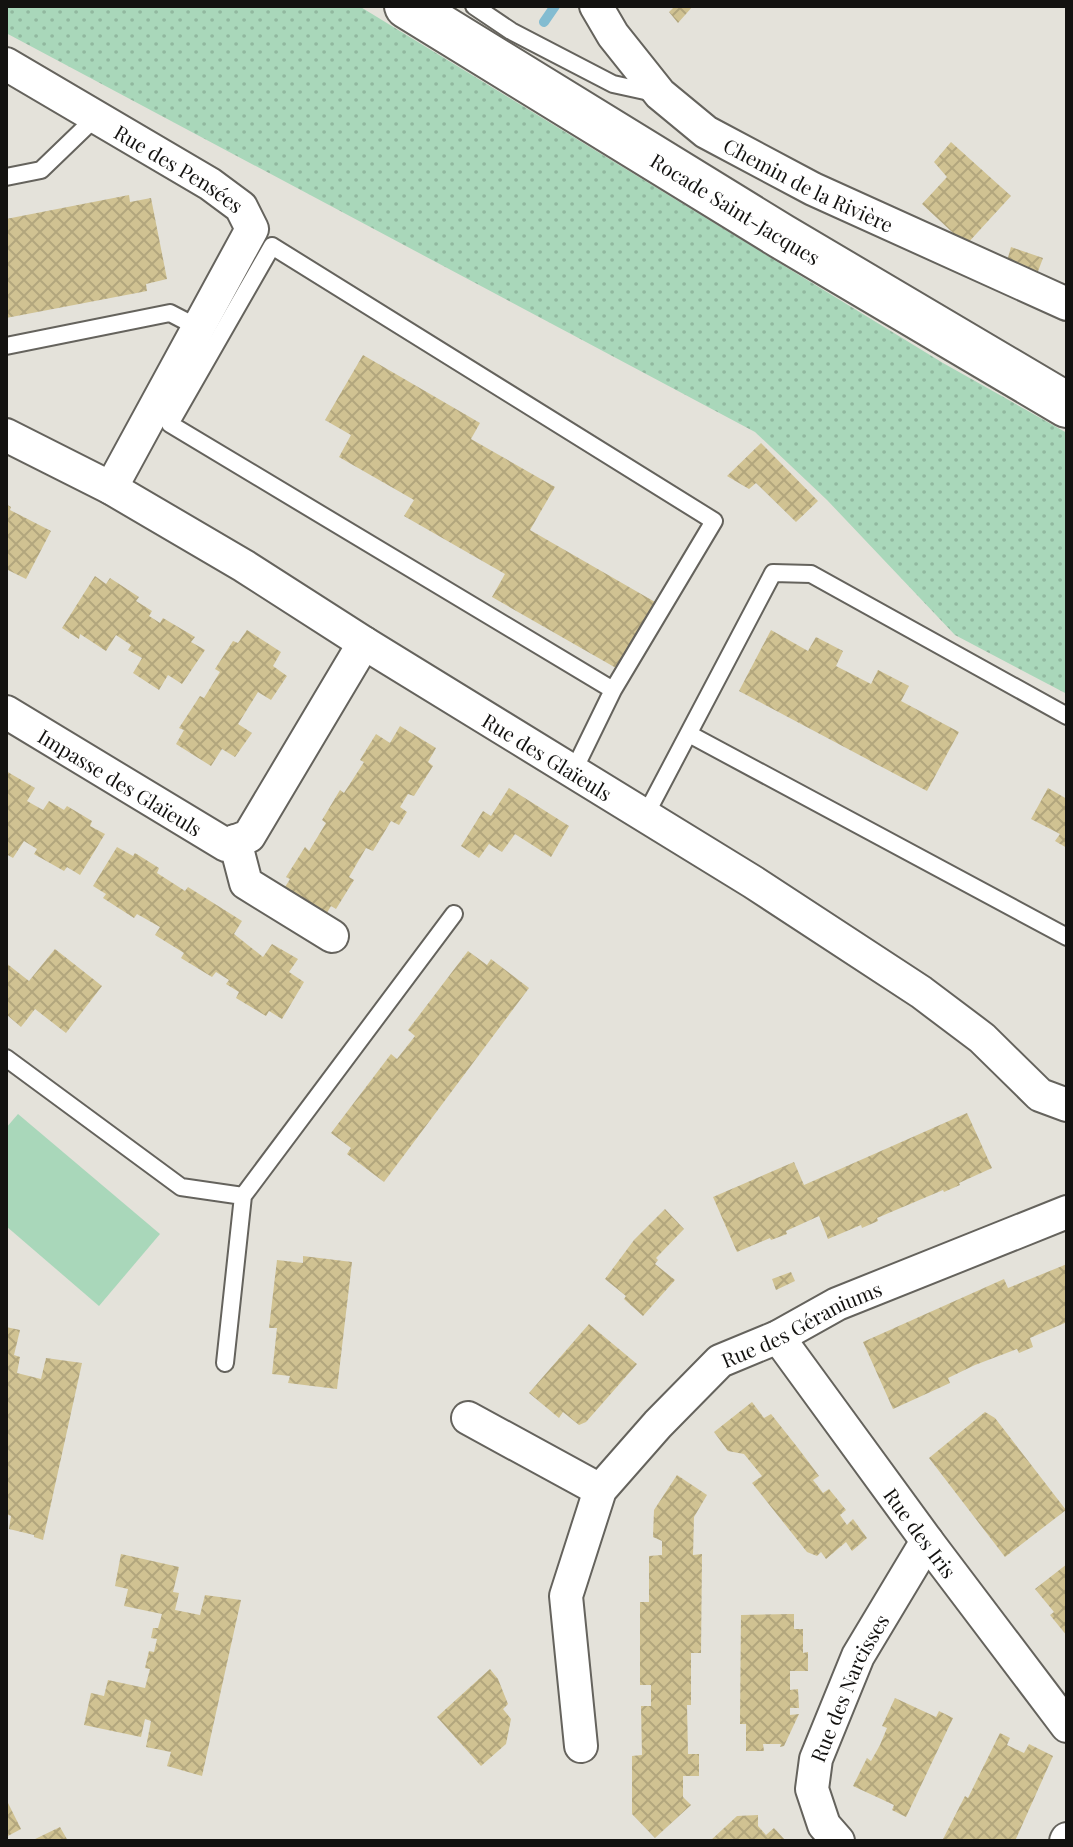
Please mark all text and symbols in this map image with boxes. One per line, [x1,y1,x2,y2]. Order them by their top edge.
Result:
street label: Rue des Pensées [110,117,249,218]
street label: Chemin de la Rivière [719,131,898,237]
street label: Rocade Saint-Jacques [646,146,826,270]
street label: Rue des Glaïeuls [478,706,618,806]
street label: Impasse des Glaïeuls [34,721,208,841]
street label: Rue des Géraniums [717,1274,885,1373]
street label: Rue des Iris [879,1482,963,1583]
street label: Rue des Narcisses [803,1608,894,1766]

